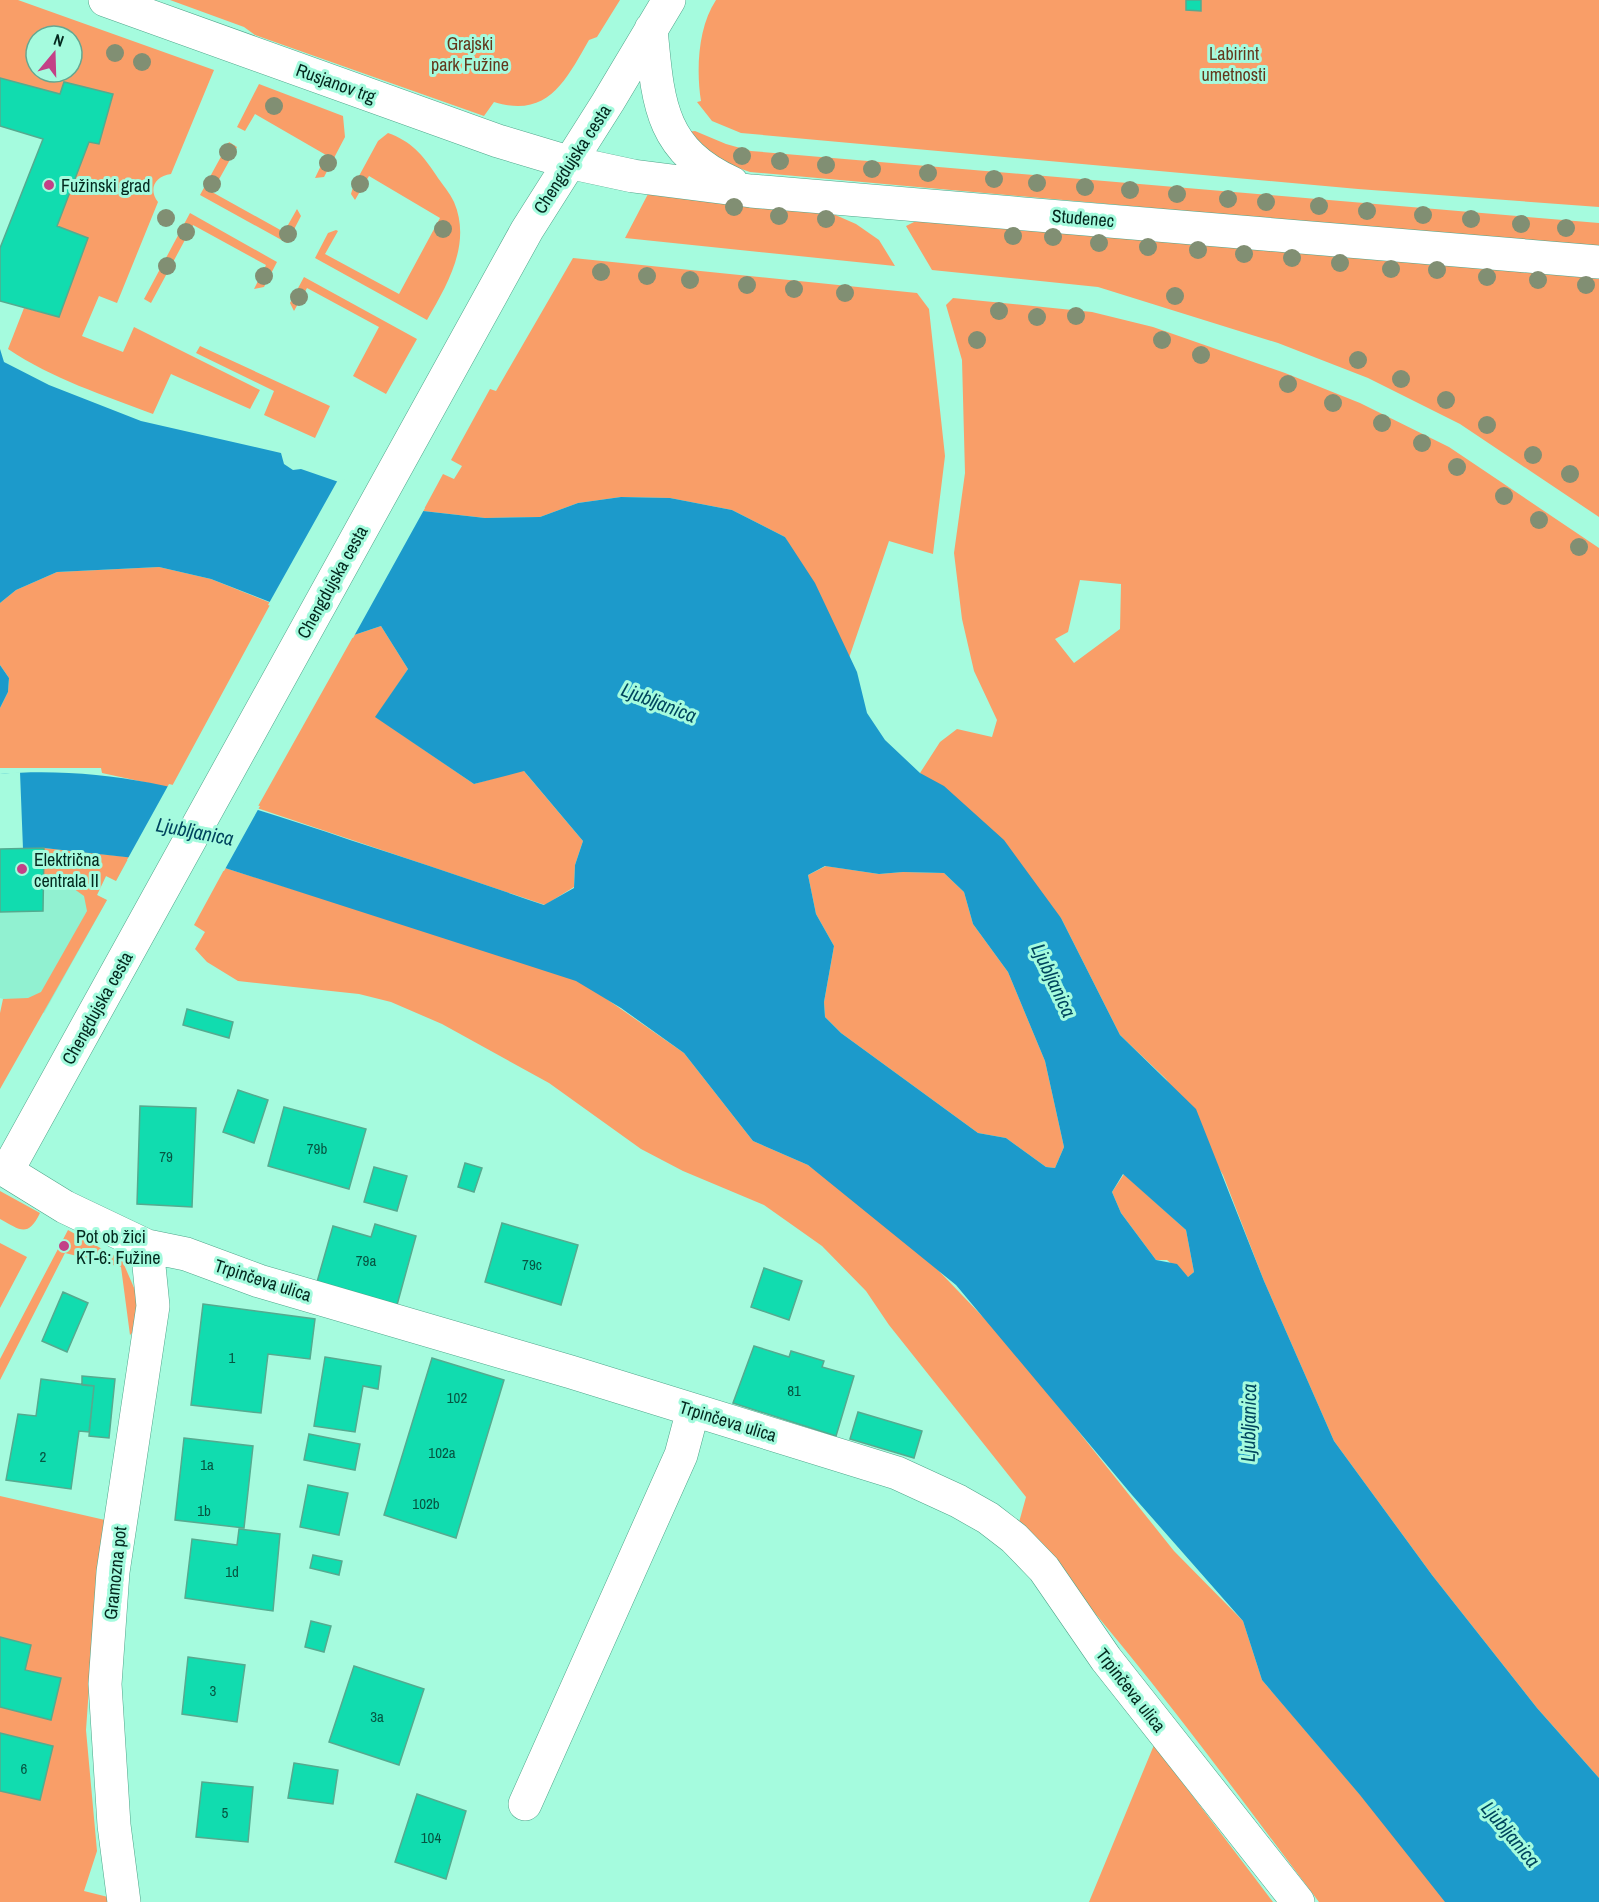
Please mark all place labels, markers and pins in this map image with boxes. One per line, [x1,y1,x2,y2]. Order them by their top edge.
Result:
place label: Fužinski grad [61,173,150,198]
marker: Fužinski grad [42,178,56,192]
place label: Električna centrala II [34,847,100,893]
marker: Električna centrala II [15,862,29,876]
place label: Pot ob žici KT-6: Fužine [76,1224,161,1270]
marker: Pot ob žici KT-6: Fužine [57,1239,71,1253]

